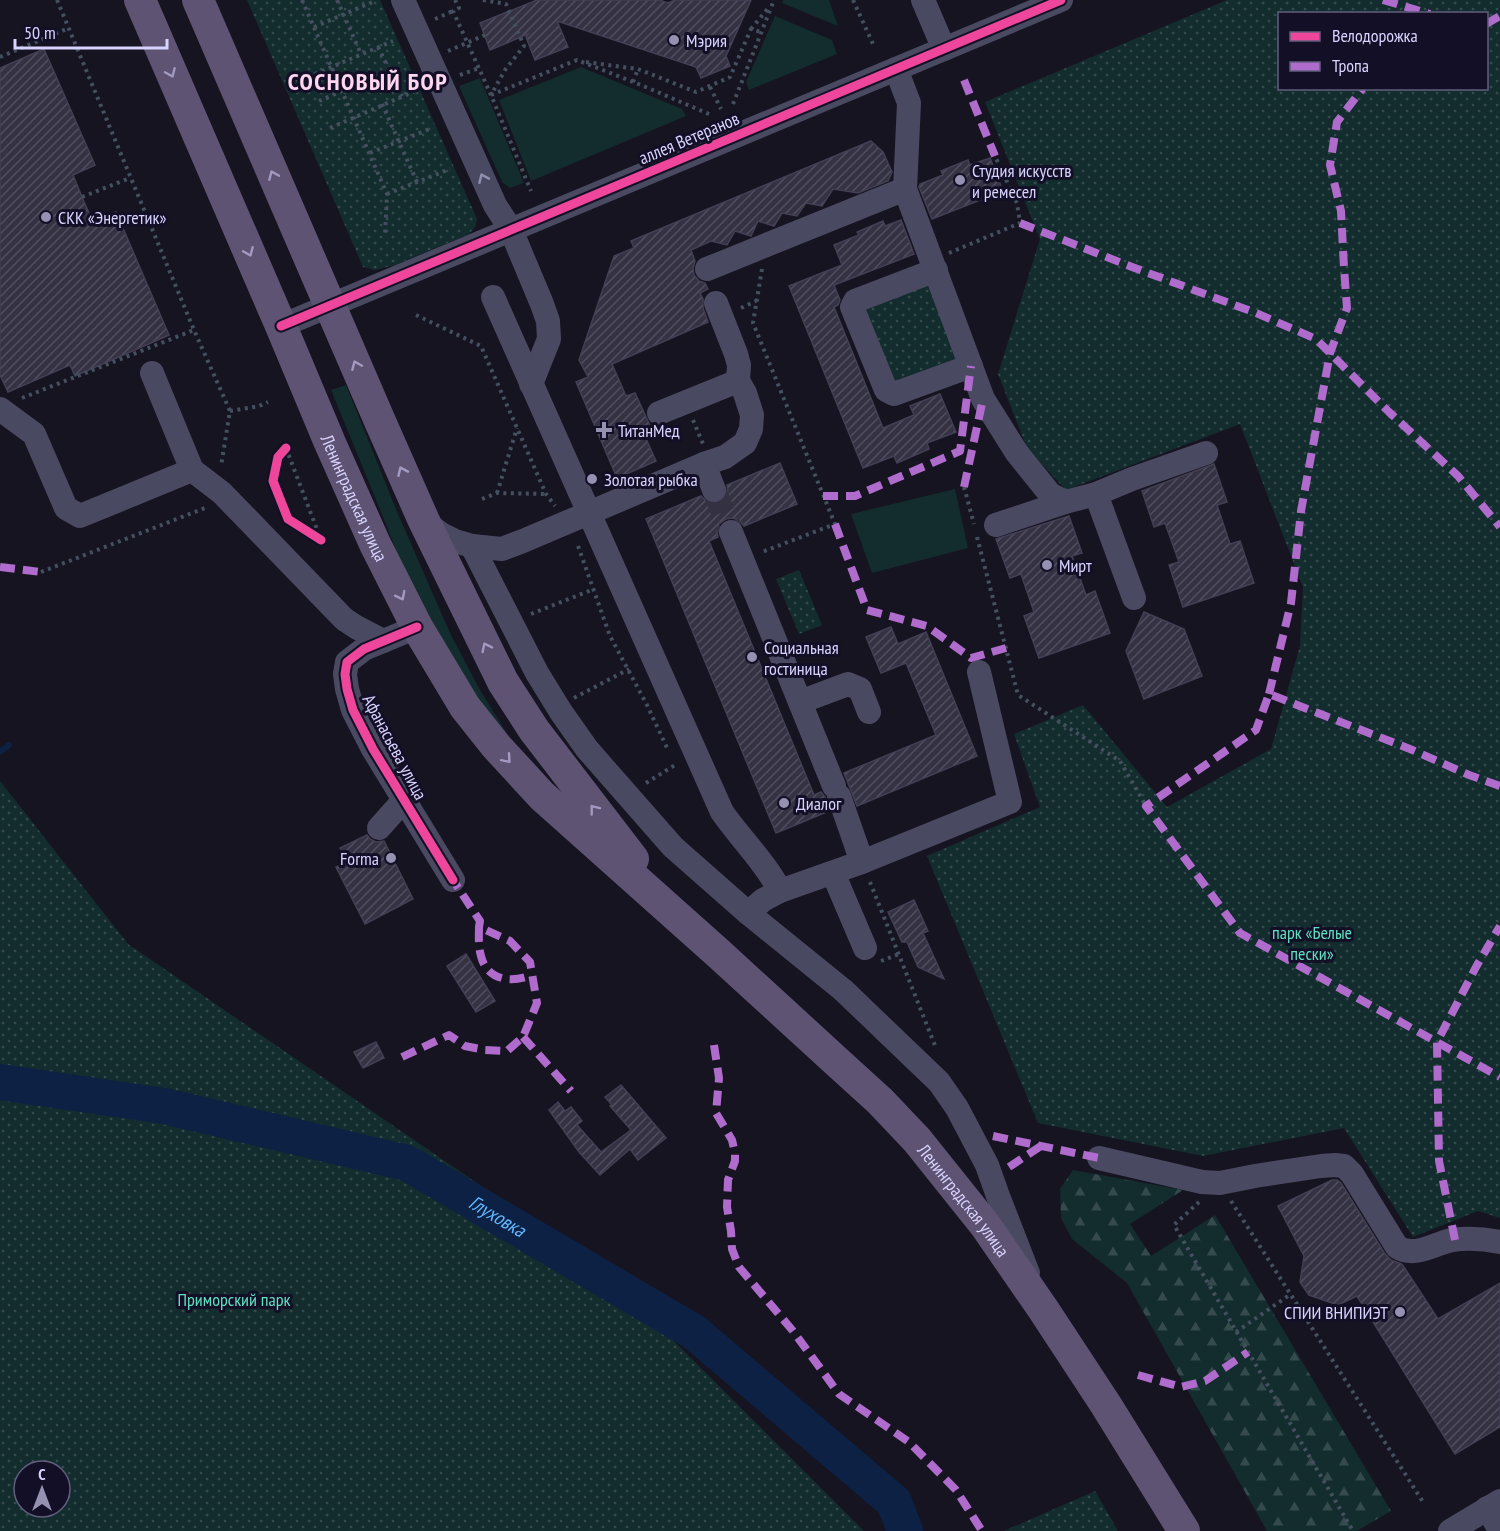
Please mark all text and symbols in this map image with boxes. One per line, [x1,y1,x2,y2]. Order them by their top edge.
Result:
scale bar [15,12,166,50]
legend [1278,12,1488,90]
text: 50 m [24,21,56,44]
text: Велодорожка [1332,24,1418,47]
place label: Мэрия [686,29,727,52]
marker: Мэрия [667,33,681,47]
text: Тропа [1332,54,1369,77]
district label: СОСНОВЫЙ БОР [288,66,448,97]
one-way arrow [164,67,176,78]
street label: аллея Ветеранов [635,107,743,169]
place label: Студия искусств и ремесел [972,159,1072,203]
one-way arrow [268,170,280,181]
marker: Студия искусств и ремесел [953,173,967,187]
one-way arrow [478,174,490,185]
place label: СКК «Энергетик» [58,206,166,229]
marker: СКК «Энергетик» [39,210,53,224]
one-way arrow [242,245,254,256]
one-way arrow [351,361,363,372]
place label: ТитанМед [618,419,680,442]
marker: ТитанМед [595,421,613,439]
street label: Ленинградская улица [316,430,393,565]
one-way arrow [397,467,409,478]
place label: Золотая рыбка [604,468,698,491]
marker: Золотая рыбка [585,472,599,486]
place label: Мирт [1059,554,1092,577]
marker: Мирт [1040,558,1054,572]
one-way arrow [394,590,406,601]
place label: Социальная гостиница [764,636,839,680]
one-way arrow [482,643,493,654]
marker: Социальная гостиница [745,650,759,664]
street label: Афанасьева улица [358,690,432,804]
one-way arrow [500,752,511,763]
place label: Диалог [796,792,842,815]
marker: Диалог [777,796,791,810]
one-way arrow [591,804,602,815]
place label: Forma [340,847,379,870]
marker: Forma [384,851,398,865]
park label: парк «Белые пески» [1272,921,1352,965]
street label: Ленинградская улица [912,1138,1015,1261]
water label: Глуховка [464,1189,531,1243]
park label: Приморский парк [178,1288,290,1311]
place label: СПИИ ВНИПИЭТ [1284,1301,1388,1324]
marker: СПИИ ВНИПИЭТ [1393,1305,1407,1319]
north arrow [12,1459,72,1519]
text: С [38,1464,46,1484]

